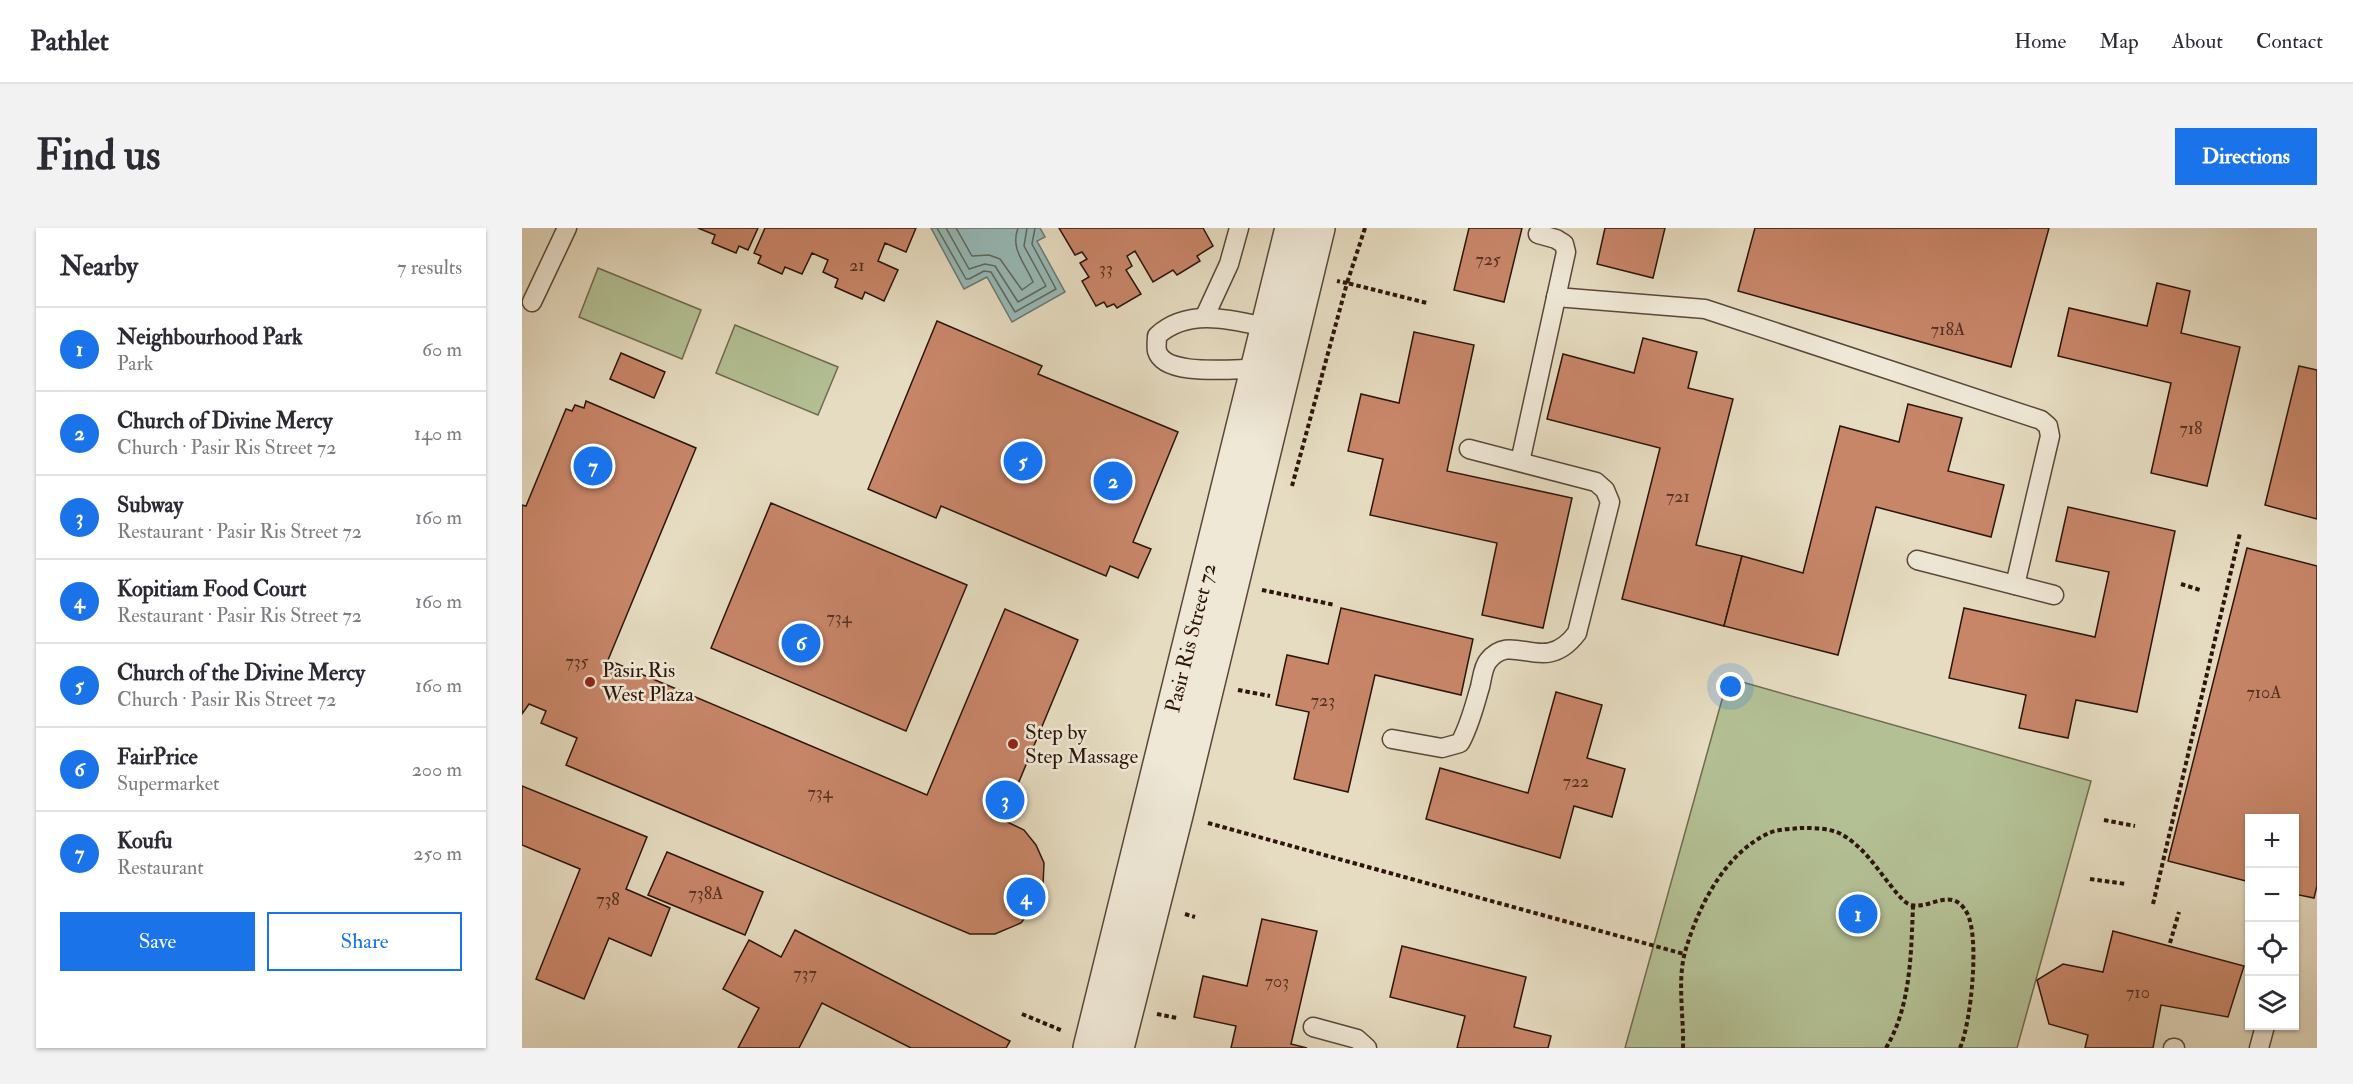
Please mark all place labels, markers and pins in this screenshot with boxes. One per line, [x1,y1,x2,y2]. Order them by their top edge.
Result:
pin: 5 [1004,438,1042,484]
pin: 7 [574,444,612,488]
pin: 2 [1094,458,1132,504]
pin: 6 [782,620,820,666]
place label: Pasir Ris West Plaza [601,657,694,708]
marker: Pasir Ris West Plaza [583,675,597,689]
place label: Step by Step Massage [1025,719,1138,770]
marker: Step by Step Massage [1006,737,1020,751]
pin: 3 [986,778,1024,822]
pin: 4 [1006,874,1046,920]
pin: 1 [1838,892,1878,936]

